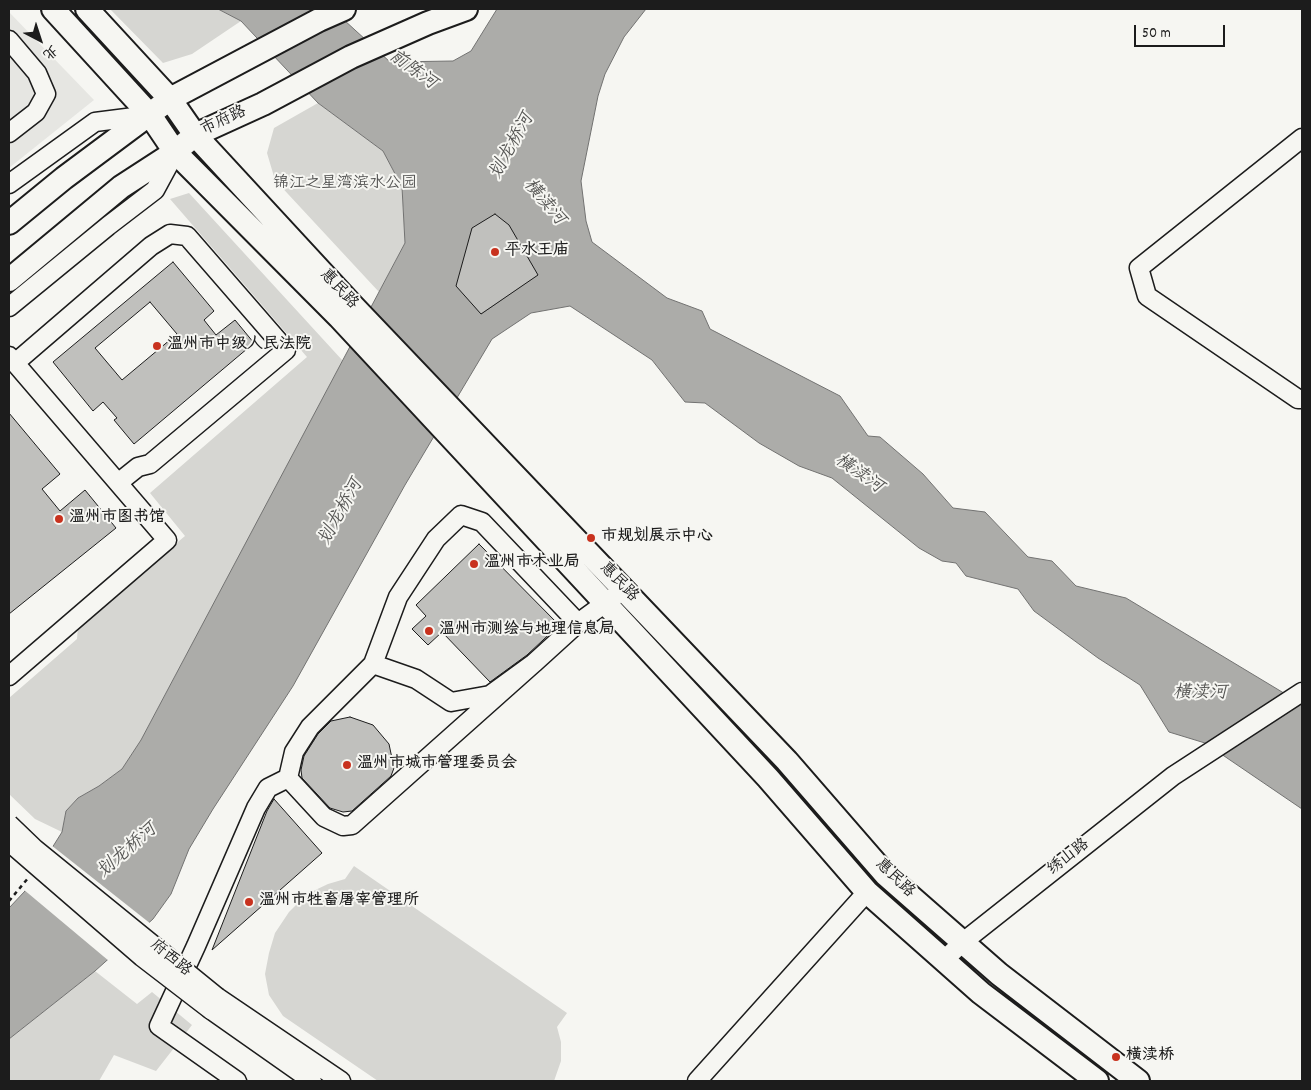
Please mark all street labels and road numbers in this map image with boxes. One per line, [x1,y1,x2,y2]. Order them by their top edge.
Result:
street label: 市府路 [198,103,250,141]
street label: 惠民路 [315,266,361,314]
street label: 惠民路 [594,559,642,607]
street label: 绣山路 [1044,836,1094,880]
street label: 惠民路 [870,855,918,903]
street label: 府西路 [145,936,195,982]

